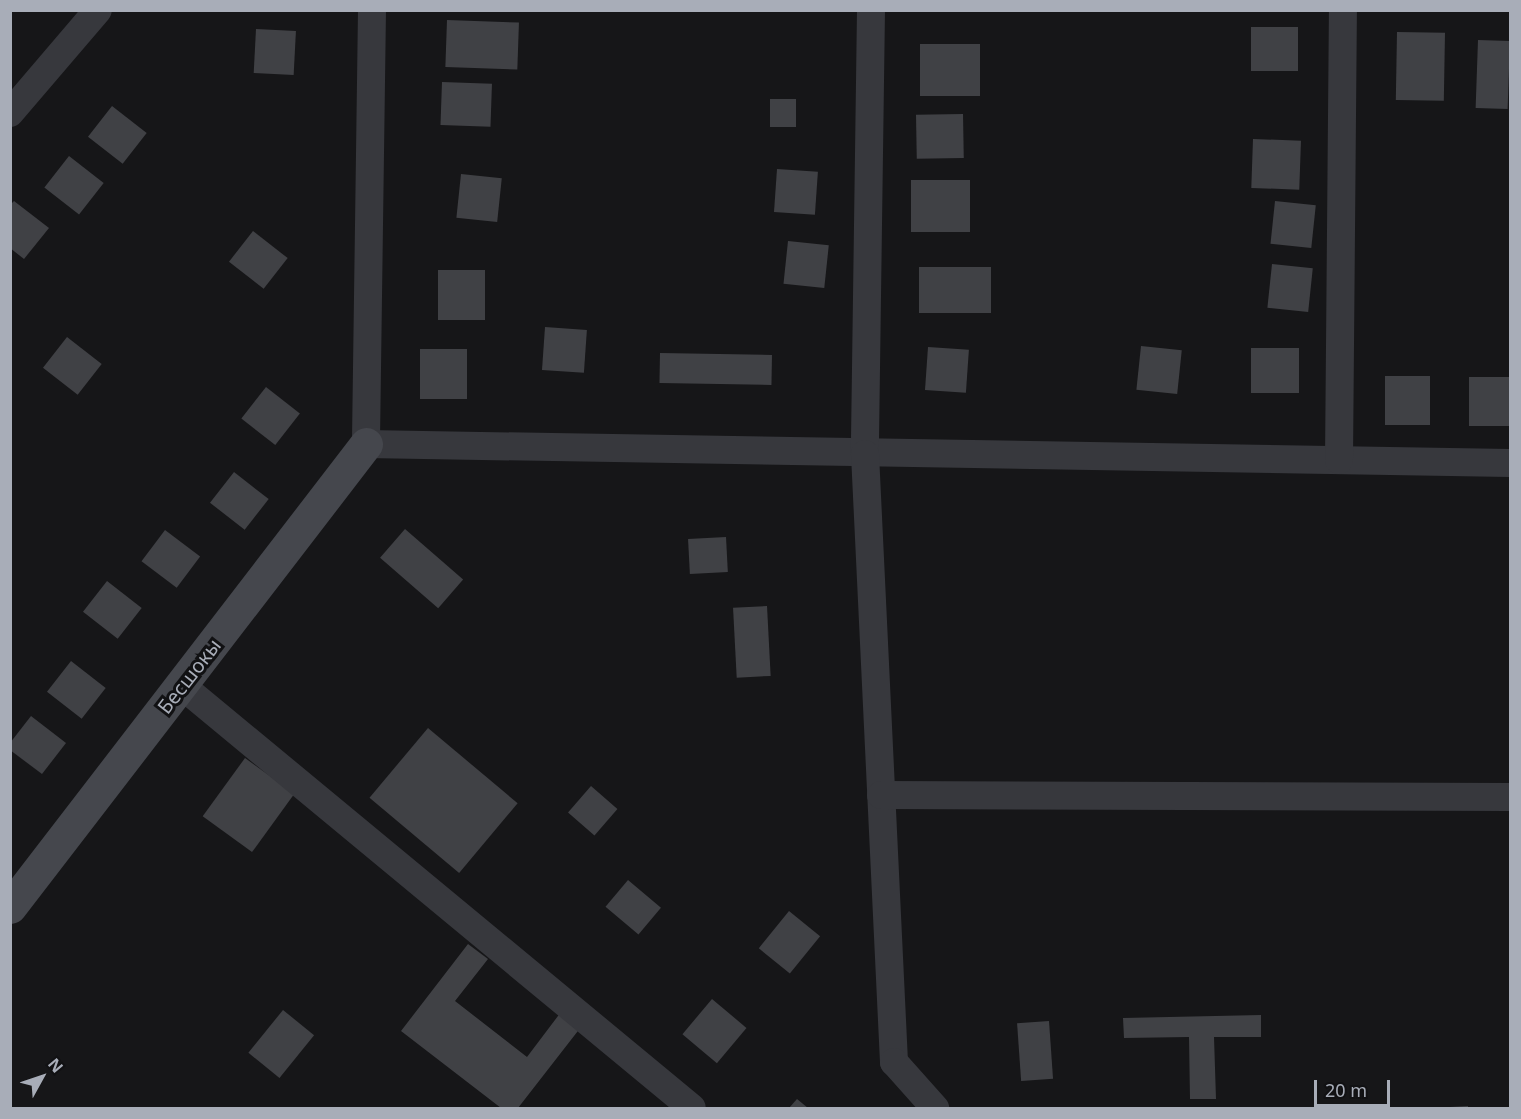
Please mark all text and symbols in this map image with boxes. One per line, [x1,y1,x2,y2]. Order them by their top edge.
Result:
street label: Бесшокы [152,634,226,718]
north arrow [12,1047,72,1107]
text: N [43,1053,68,1077]
scale bar [1317,1068,1394,1106]
text: 20 m [1325,1078,1367,1102]

